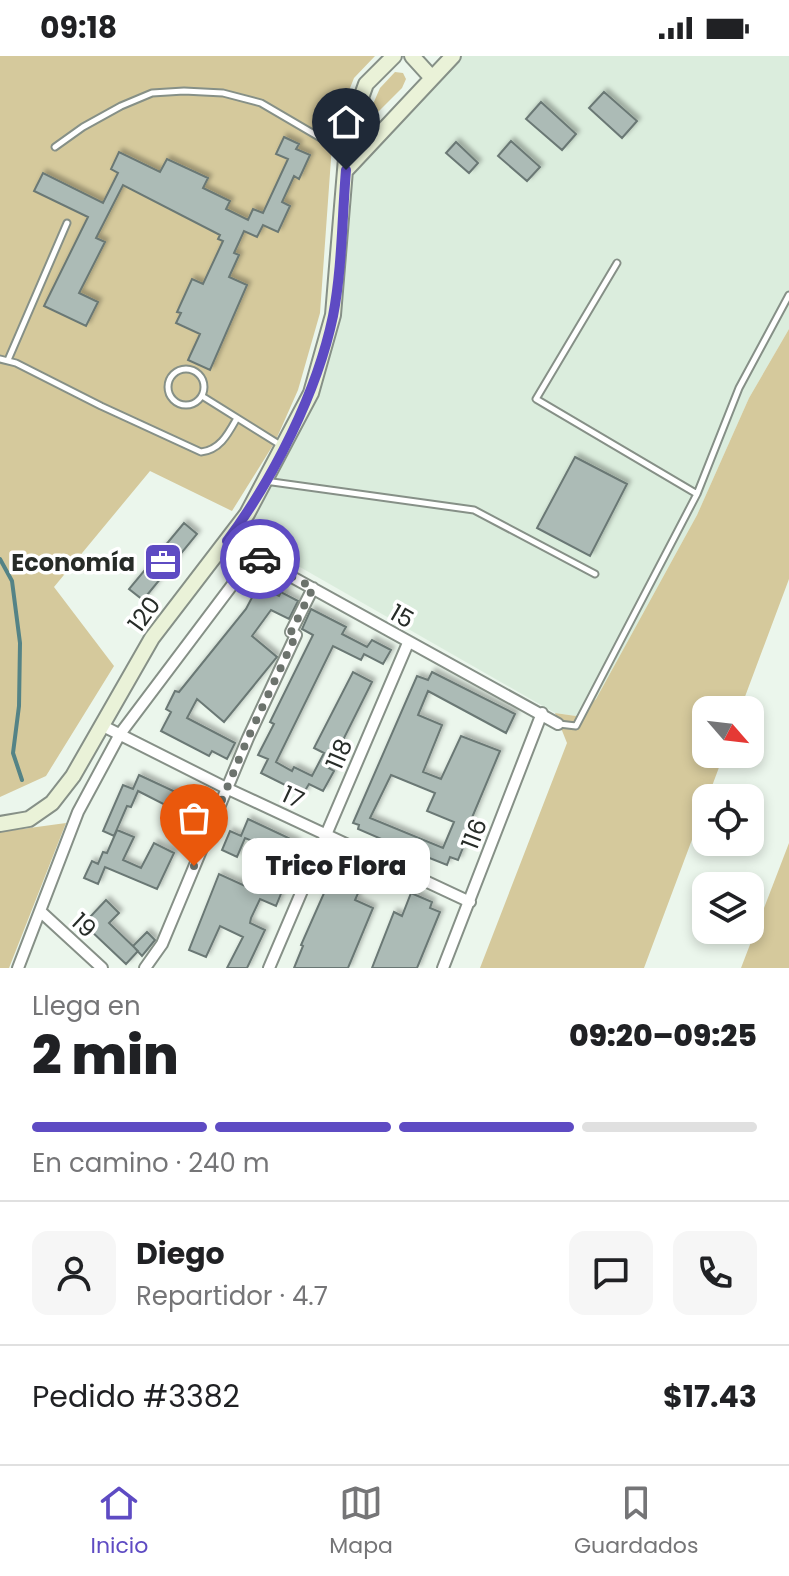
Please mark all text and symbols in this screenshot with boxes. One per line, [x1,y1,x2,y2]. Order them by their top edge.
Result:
text: 09:18 [40,6,117,49]
pin [312,88,380,170]
icon: home [324,100,368,144]
courier [220,519,300,599]
icon: car [238,537,282,581]
office icon: Economía [142,541,184,583]
place label: Economía [11,546,135,579]
street label: 120 [120,590,168,638]
street label: 15 [384,596,420,636]
north arrow [692,696,764,768]
map controls [692,696,764,944]
street label: 118 [318,734,360,774]
street label: 17 [277,778,309,816]
pin [160,784,228,866]
button: locate [692,784,764,856]
icon: bag [172,796,216,840]
street label: 116 [453,814,495,854]
callout: Trico Flora [242,838,430,894]
text: Trico Flora [265,848,407,884]
button: layers [692,872,764,944]
street label: 19 [64,905,104,945]
text: Llega en [32,988,141,1024]
text: 09:20–09:25 [569,1014,757,1057]
text: 2 min [32,1019,179,1092]
text: En camino · 240 m [32,1145,269,1181]
button: person [32,1231,116,1315]
button: chat [569,1231,653,1315]
button: phone [673,1231,757,1315]
text: Diego [136,1232,225,1275]
text: Repartidor · 4.7 [136,1278,328,1314]
text: Pedido #3382 [32,1375,240,1418]
text: $17.43 [663,1375,757,1418]
tab: Inicio [91,1481,148,1562]
tab: Mapa [329,1481,393,1562]
tab: Guardados [574,1481,698,1562]

